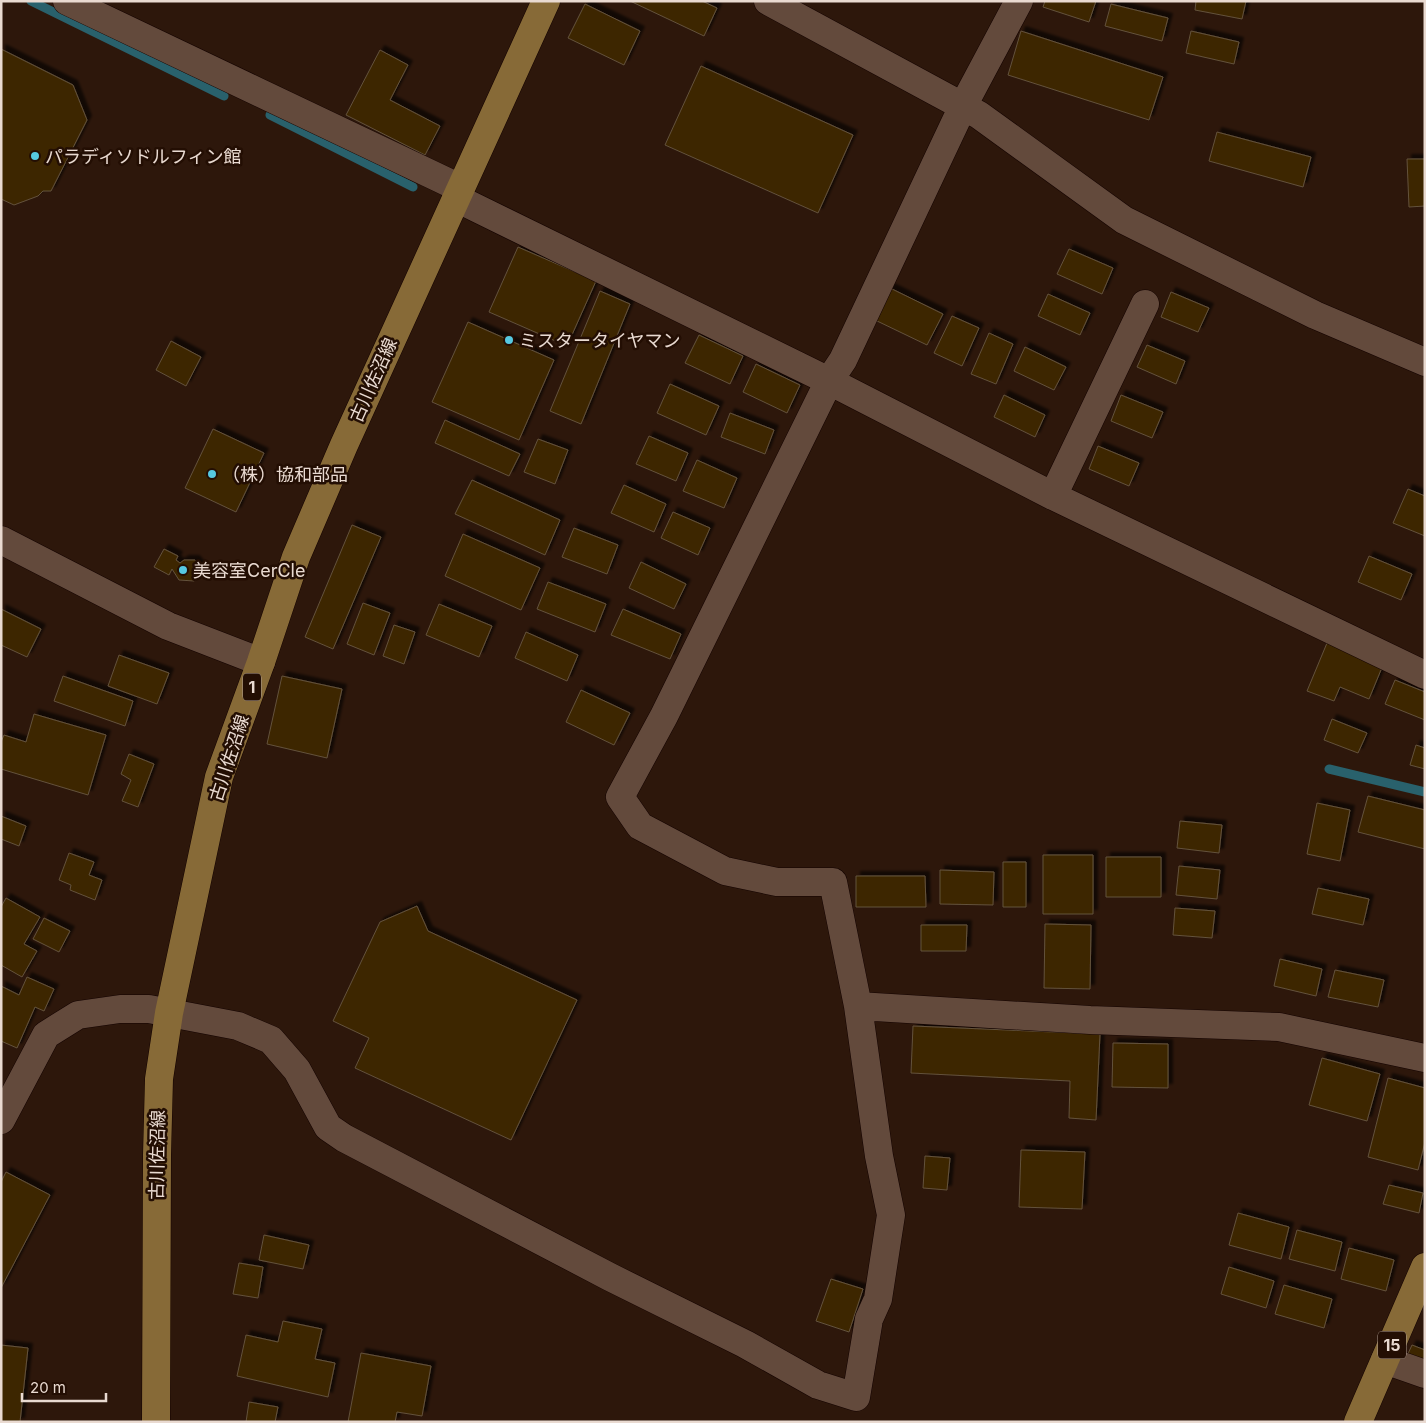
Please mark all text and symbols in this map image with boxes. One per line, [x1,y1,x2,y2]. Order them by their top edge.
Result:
place label: パラディソドルフィン館 [45,146,241,167]
marker: パラディソドルフィン館 [29,150,41,162]
place label: ミスタータイヤマン [519,330,680,351]
marker: ミスタータイヤマン [503,334,515,346]
street label: 古川佐沼線 [345,335,401,425]
place label: （株）協和部品 [222,464,348,485]
marker: （株）協和部品 [206,468,218,480]
place label: 美容室CerCle [193,560,305,581]
marker: 美容室CerCle [177,564,189,576]
road number: 1 [243,674,261,700]
street label: 古川佐沼線 [205,712,253,804]
street label: 古川佐沼線 [146,1110,168,1200]
road number: 15 [1378,1332,1406,1358]
scale bar [22,1370,106,1402]
text: 20 m [30,1378,66,1397]

